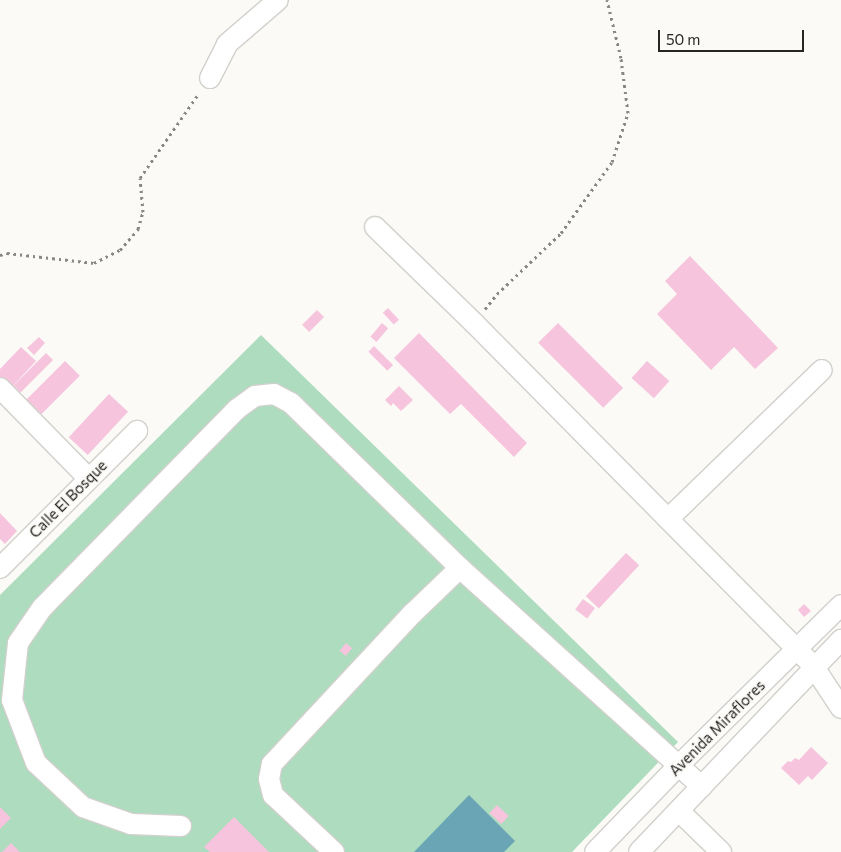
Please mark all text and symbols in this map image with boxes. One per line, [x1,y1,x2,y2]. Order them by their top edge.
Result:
scale bar [661,20,807,52]
text: 50 m [666,30,700,48]
street label: Calle El Bosque [25,456,111,542]
street label: Avenida Miraflores [665,676,769,780]

